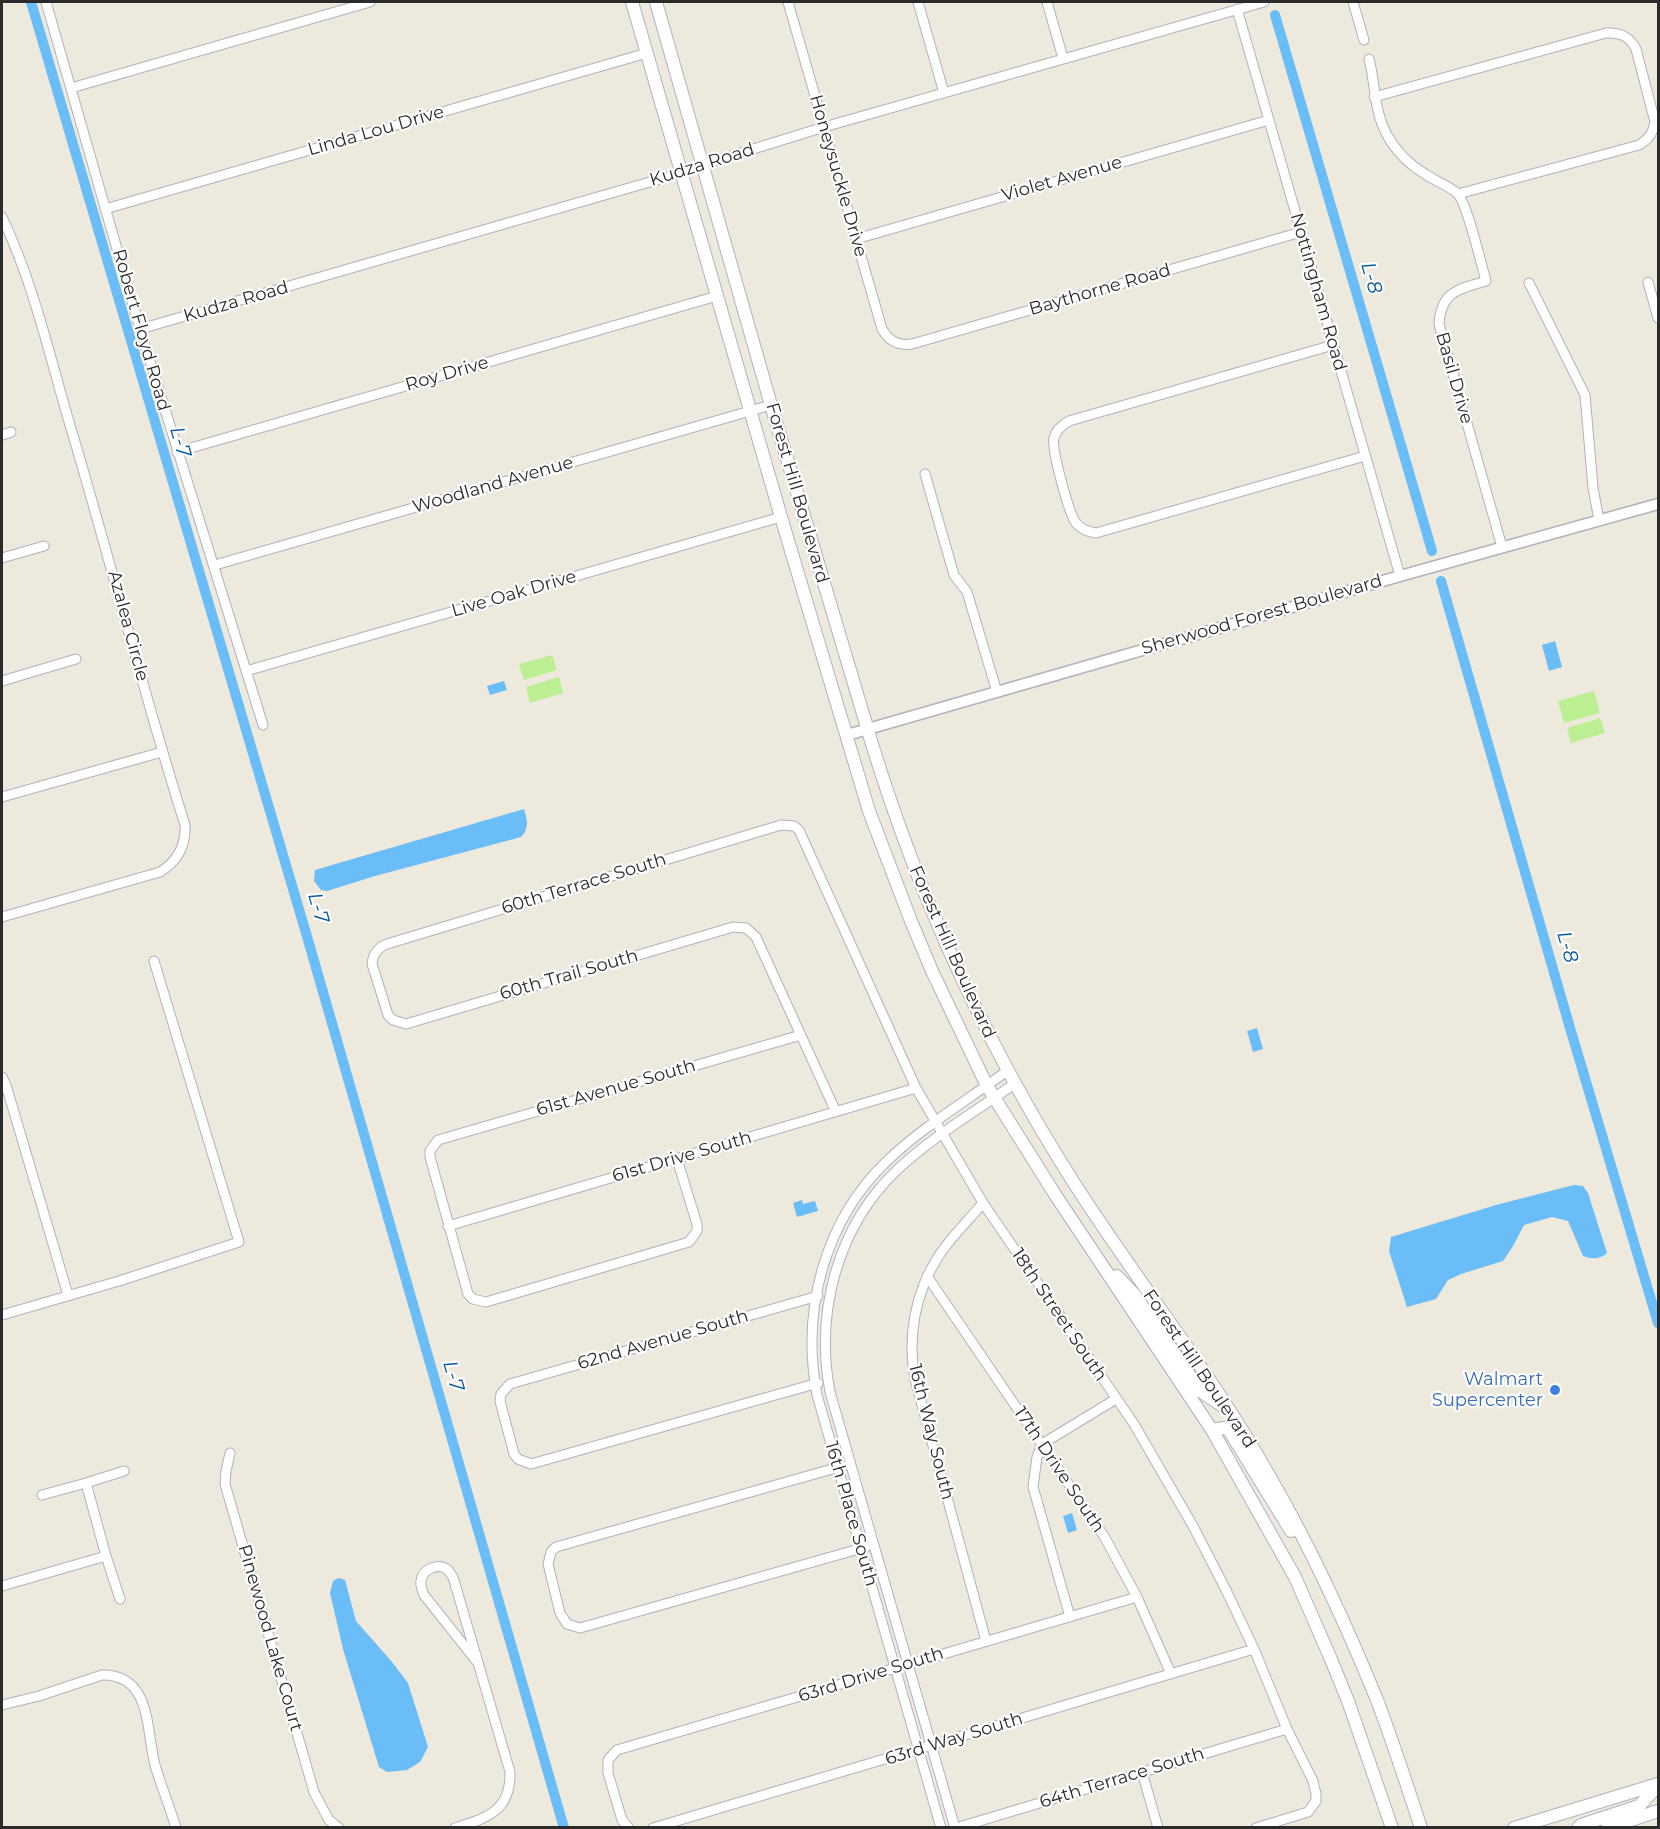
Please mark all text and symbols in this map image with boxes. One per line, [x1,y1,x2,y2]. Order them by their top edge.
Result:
street label: Honeysuckle Drive [805,92,871,260]
street label: Linda Lou Drive [305,101,447,161]
street label: Kudza Road [647,139,757,191]
street label: Violet Avenue [999,152,1125,206]
street label: Nottingham Road [1285,211,1351,373]
street label: Robert Floyd Road [108,246,174,414]
street label: Baythorne Road [1027,259,1173,321]
water label: L-8 [1355,259,1387,297]
street label: Kudza Road [181,277,291,327]
street label: Basil Drive [1431,330,1477,426]
street label: Roy Drive [403,352,491,396]
street label: Forest Hill Boulevard [761,400,833,586]
water label: L-7 [164,424,196,460]
street label: Woodland Avenue [410,452,576,518]
street label: Live Oak Drive [449,566,579,622]
street label: Azalea Circle [103,568,153,684]
street label: Sherwood Forest Boulevard [1139,570,1385,660]
street label: 60th Terrace South [499,849,669,919]
street label: Forest Hill Boulevard [904,862,1000,1042]
water label: L-7 [302,890,334,926]
water label: L-8 [1551,928,1583,966]
street label: 60th Trail South [497,945,641,1005]
street label: 61st Avenue South [534,1055,698,1121]
street label: 61st Drive South [610,1127,754,1187]
street label: 18th Street South [1007,1245,1111,1385]
street label: Forest Hill Boulevard [1138,1286,1260,1452]
street label: 62nd Avenue South [575,1305,751,1375]
water label: L-7 [437,1358,469,1394]
street label: 16th Way South [904,1362,958,1502]
place label: Walmart Supercenter [1432,1369,1543,1412]
marker: Walmart Supercenter [1548,1383,1562,1397]
street label: 17th Drive South [1009,1403,1109,1537]
street label: 16th Place South [820,1439,882,1589]
street label: Pinewood Lake Court [233,1542,307,1734]
street label: 63rd Drive South [796,1643,946,1707]
street label: 63rd Way South [883,1708,1025,1770]
street label: 64th Terrace South [1037,1743,1207,1813]

